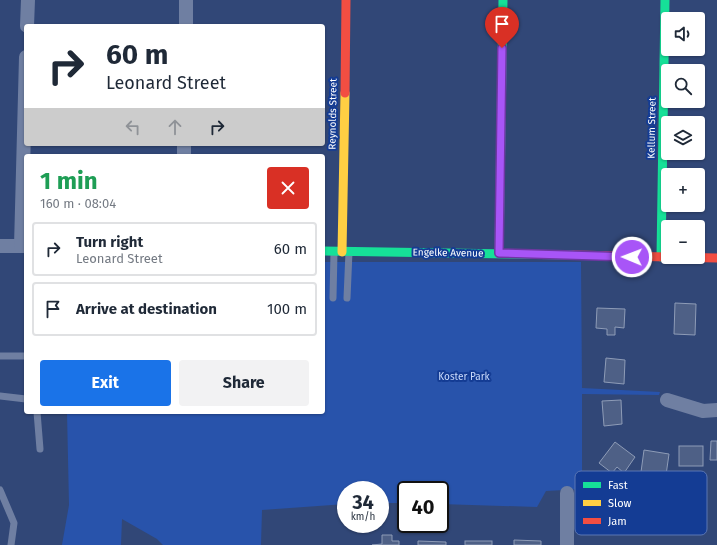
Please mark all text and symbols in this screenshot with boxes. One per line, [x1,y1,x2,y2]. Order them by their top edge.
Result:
pin [485,7.0,519,48]
map controls [661,12,705,264]
button: sound [661,12,705,56]
icon: arrive [491,13,513,35]
text: 60 m [106,38,168,71]
icon: right [40,40,92,92]
button: search [661,64,705,108]
text: Leonard Street [106,72,226,94]
street label: Reynolds Street [326,78,340,150]
street label: Kellum Street [645,97,659,159]
icon: left [122,116,144,138]
icon: ahead [164,116,186,138]
icon: right [206,116,228,138]
button: layers [661,116,705,160]
text: 1 min [40,167,98,195]
button: close [267,167,309,209]
button: + [661,168,705,212]
text: 160 m · 08:04 [40,196,116,211]
button: − [661,220,705,264]
text: Turn right [76,233,143,251]
position arrow [611,236,653,278]
icon: right [42,238,64,260]
text: 60 m [274,240,307,258]
street label: Engelke Avenue [412,246,484,260]
text: Leonard Street [76,251,163,266]
icon: arrive [42,298,64,320]
text: Arrive at destination [76,300,217,318]
text: 100 m [267,300,307,318]
button: Exit [40,360,171,406]
button: Share [179,360,309,406]
park label: Koster Park [438,371,491,383]
legend [575,471,707,535]
text: Fast [608,479,628,492]
speed limit sign: 40 [397,481,449,533]
text: 34 [352,490,374,514]
text: Slow [608,497,632,510]
text: km/h [351,511,375,523]
text: Jam [608,515,627,528]

